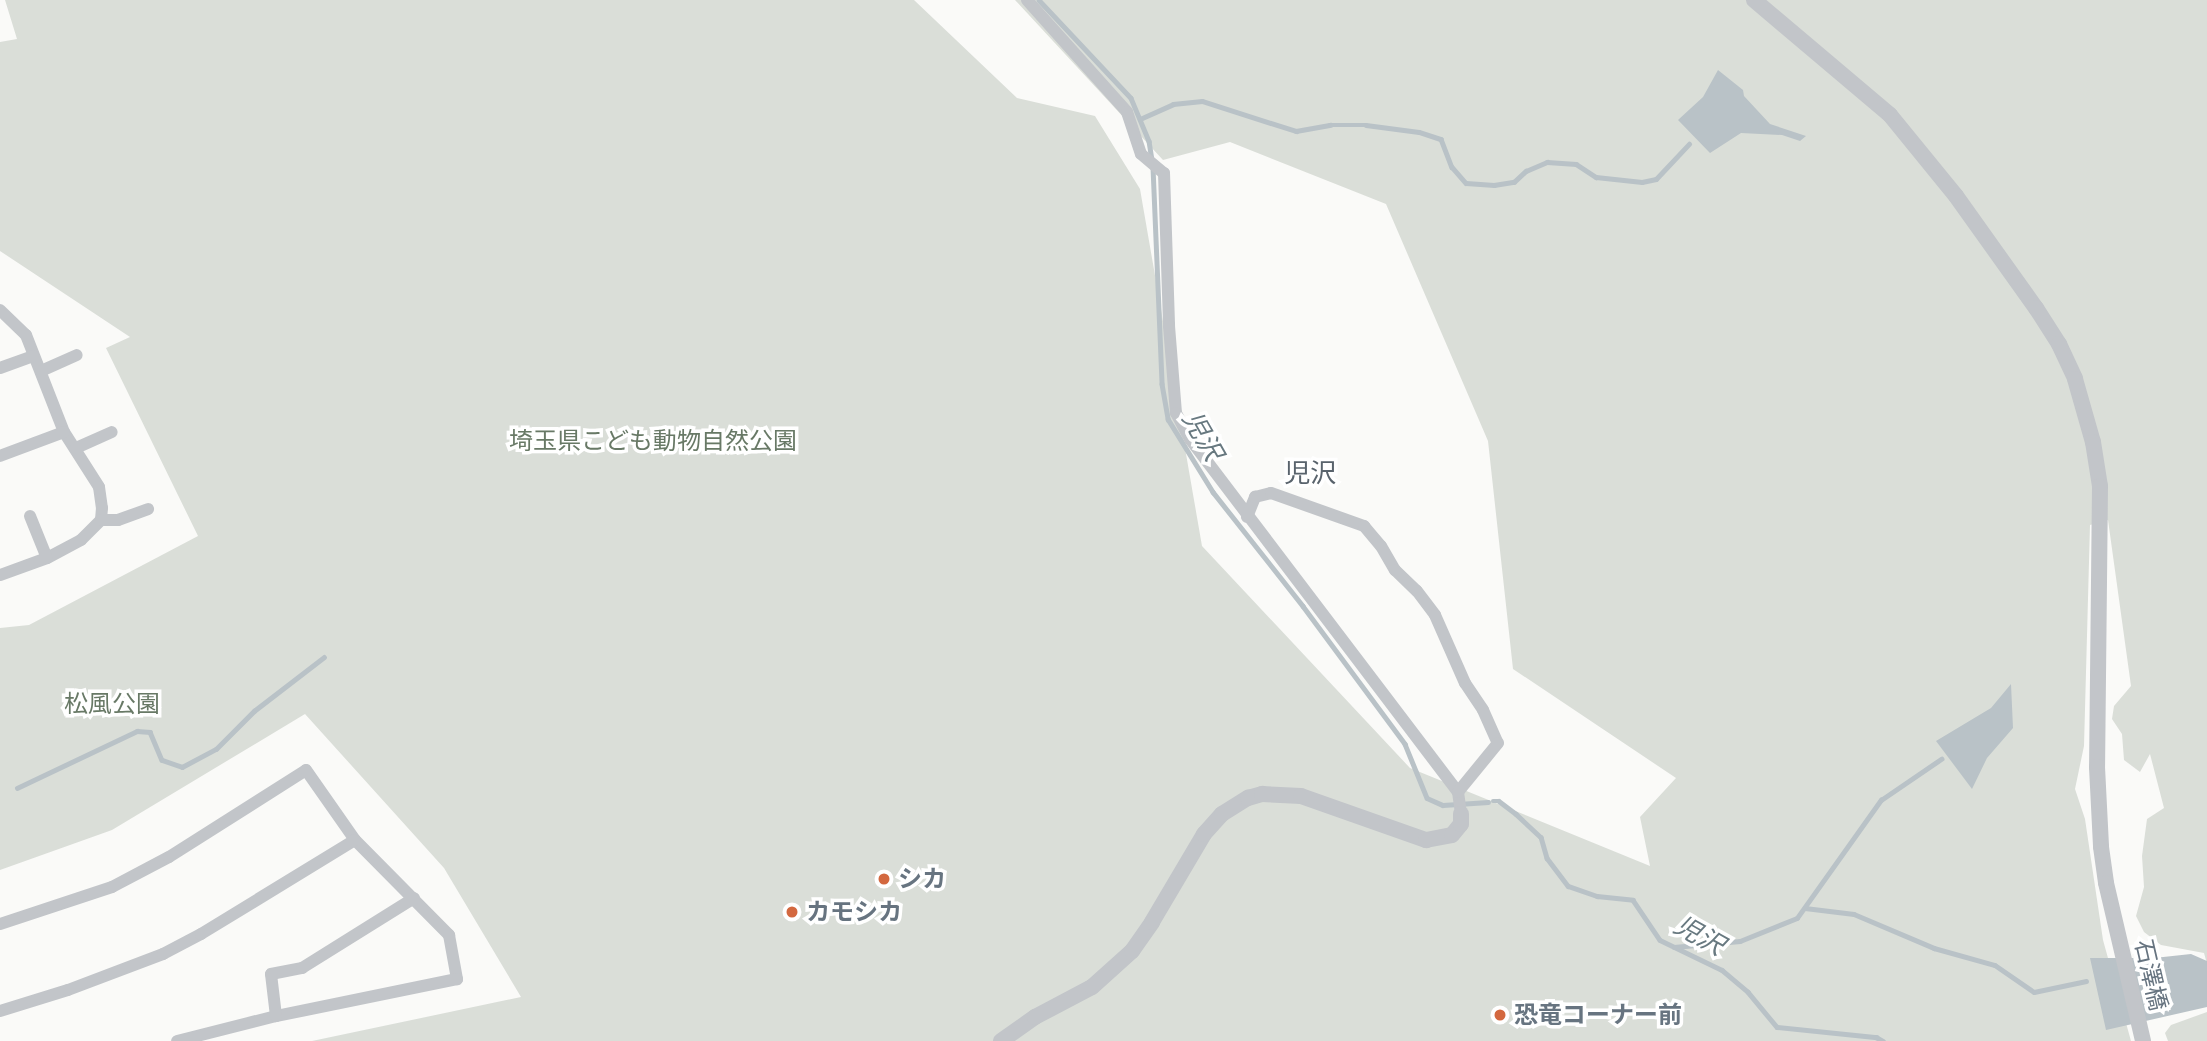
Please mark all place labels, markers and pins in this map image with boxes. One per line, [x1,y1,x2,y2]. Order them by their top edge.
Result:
place label: シカ [898,865,946,893]
marker: シカ [876,871,892,887]
place label: カモシカ [806,898,902,926]
marker: カモシカ [784,904,800,920]
place label: 恐竜コーナー前 [1514,1001,1682,1029]
marker: 恐竜コーナー前 [1492,1007,1508,1023]

